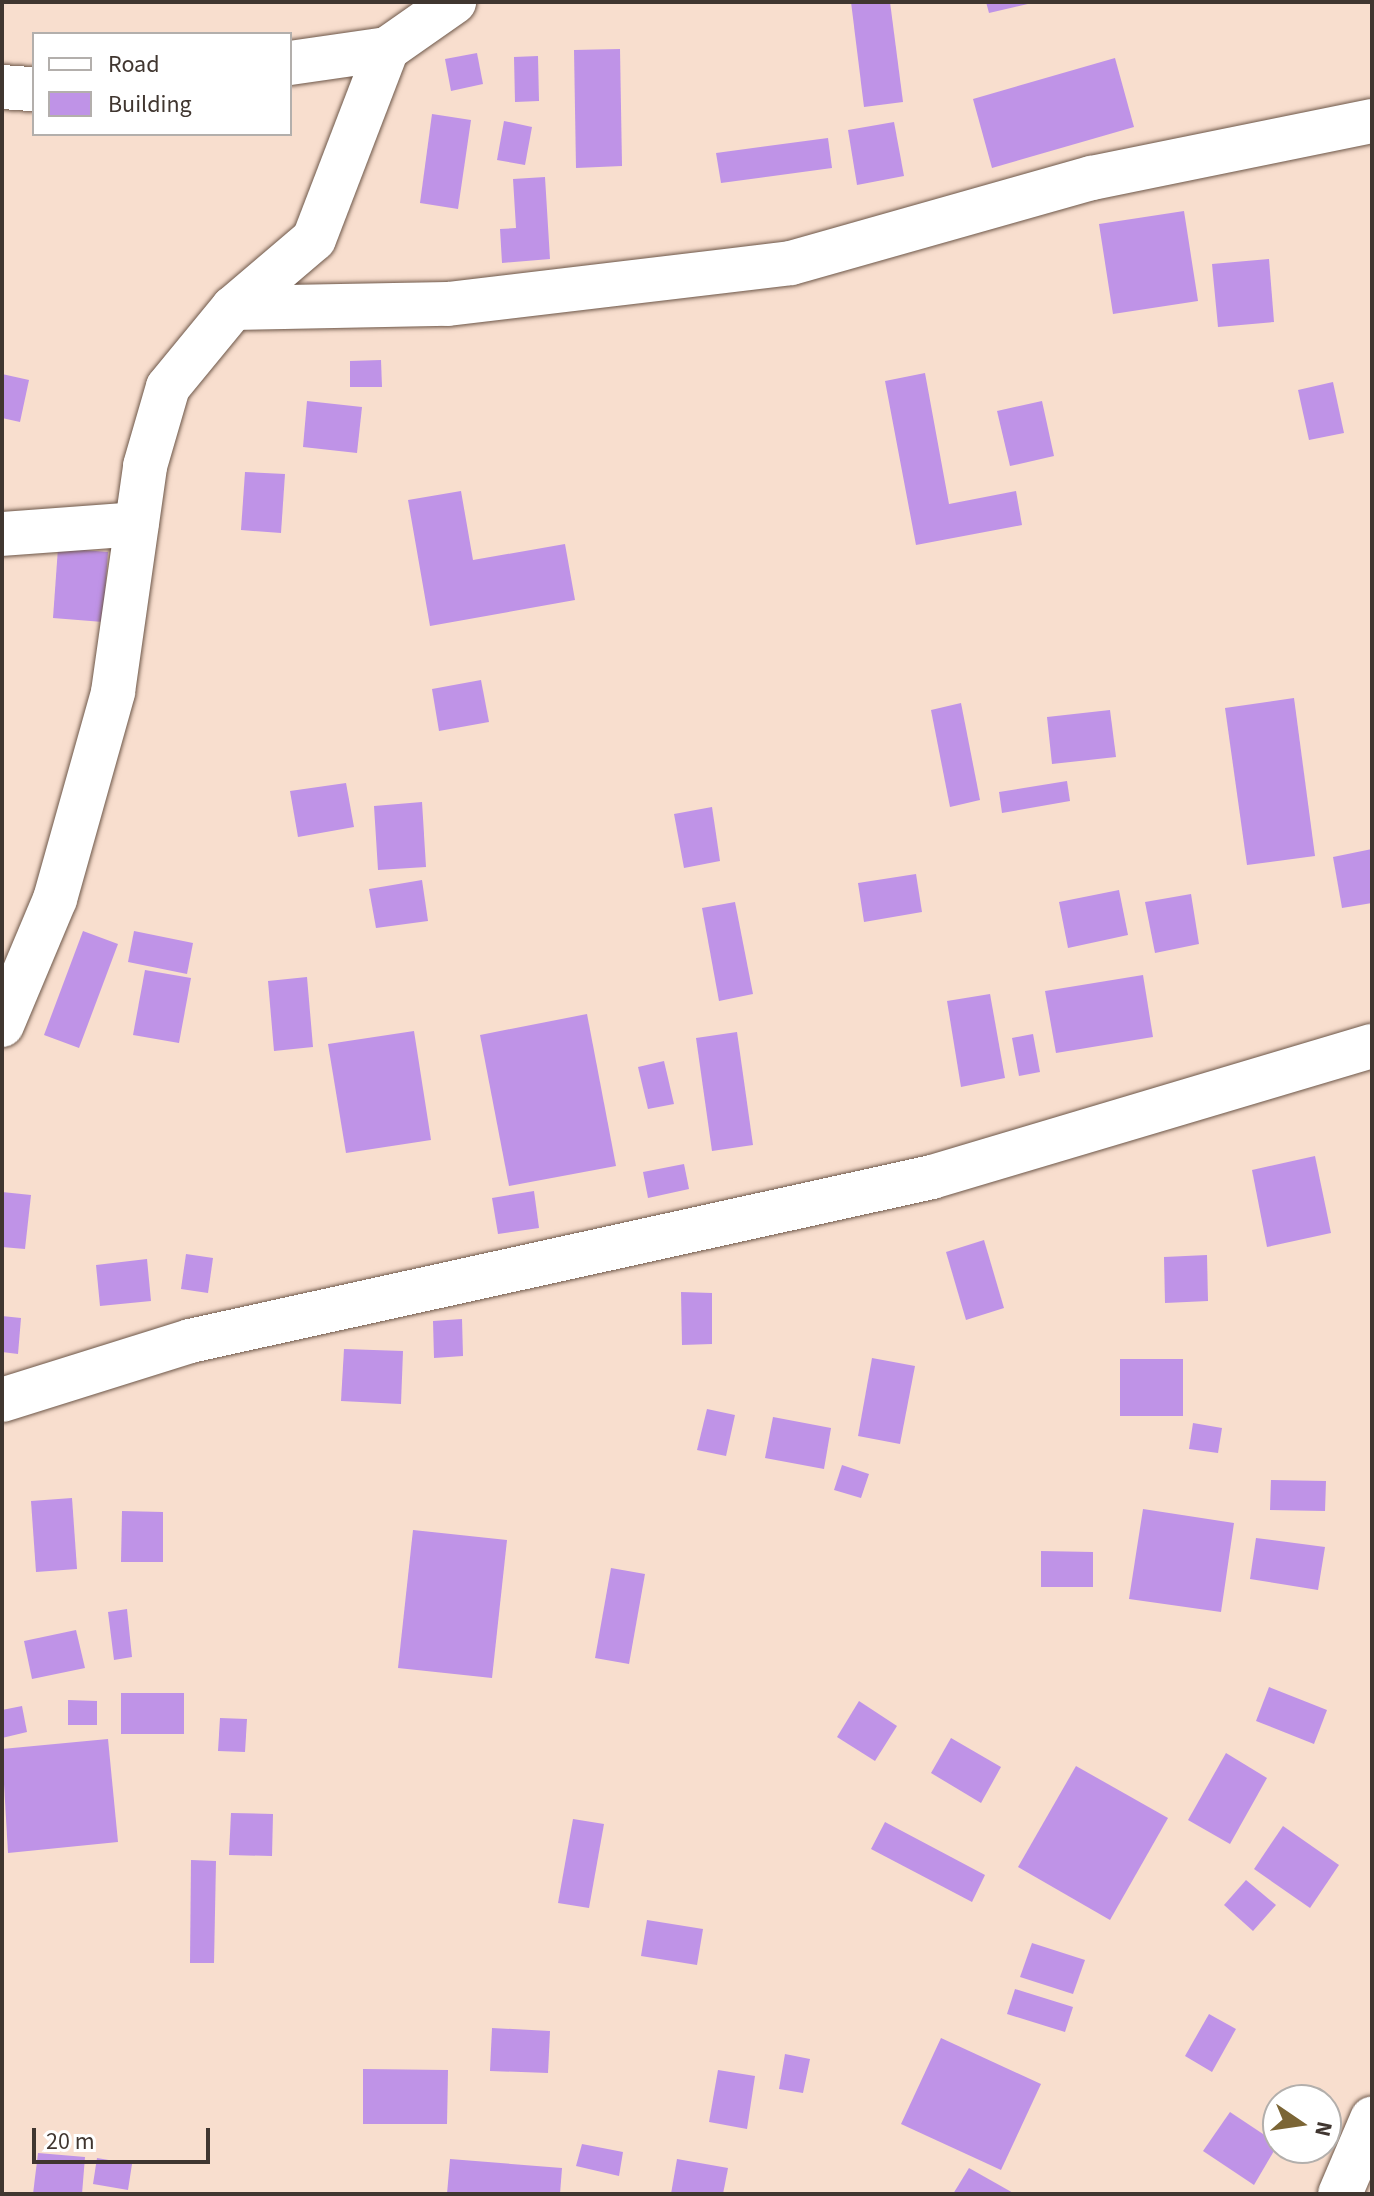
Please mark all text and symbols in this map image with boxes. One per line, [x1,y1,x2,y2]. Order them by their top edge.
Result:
legend [32,32,292,136]
text: Road [108,47,160,82]
text: Building [108,87,192,122]
north arrow [1262,2084,1342,2164]
scale bar [36,2112,214,2162]
text: N [1306,2118,1341,2140]
text: 20 m [46,2124,95,2159]

